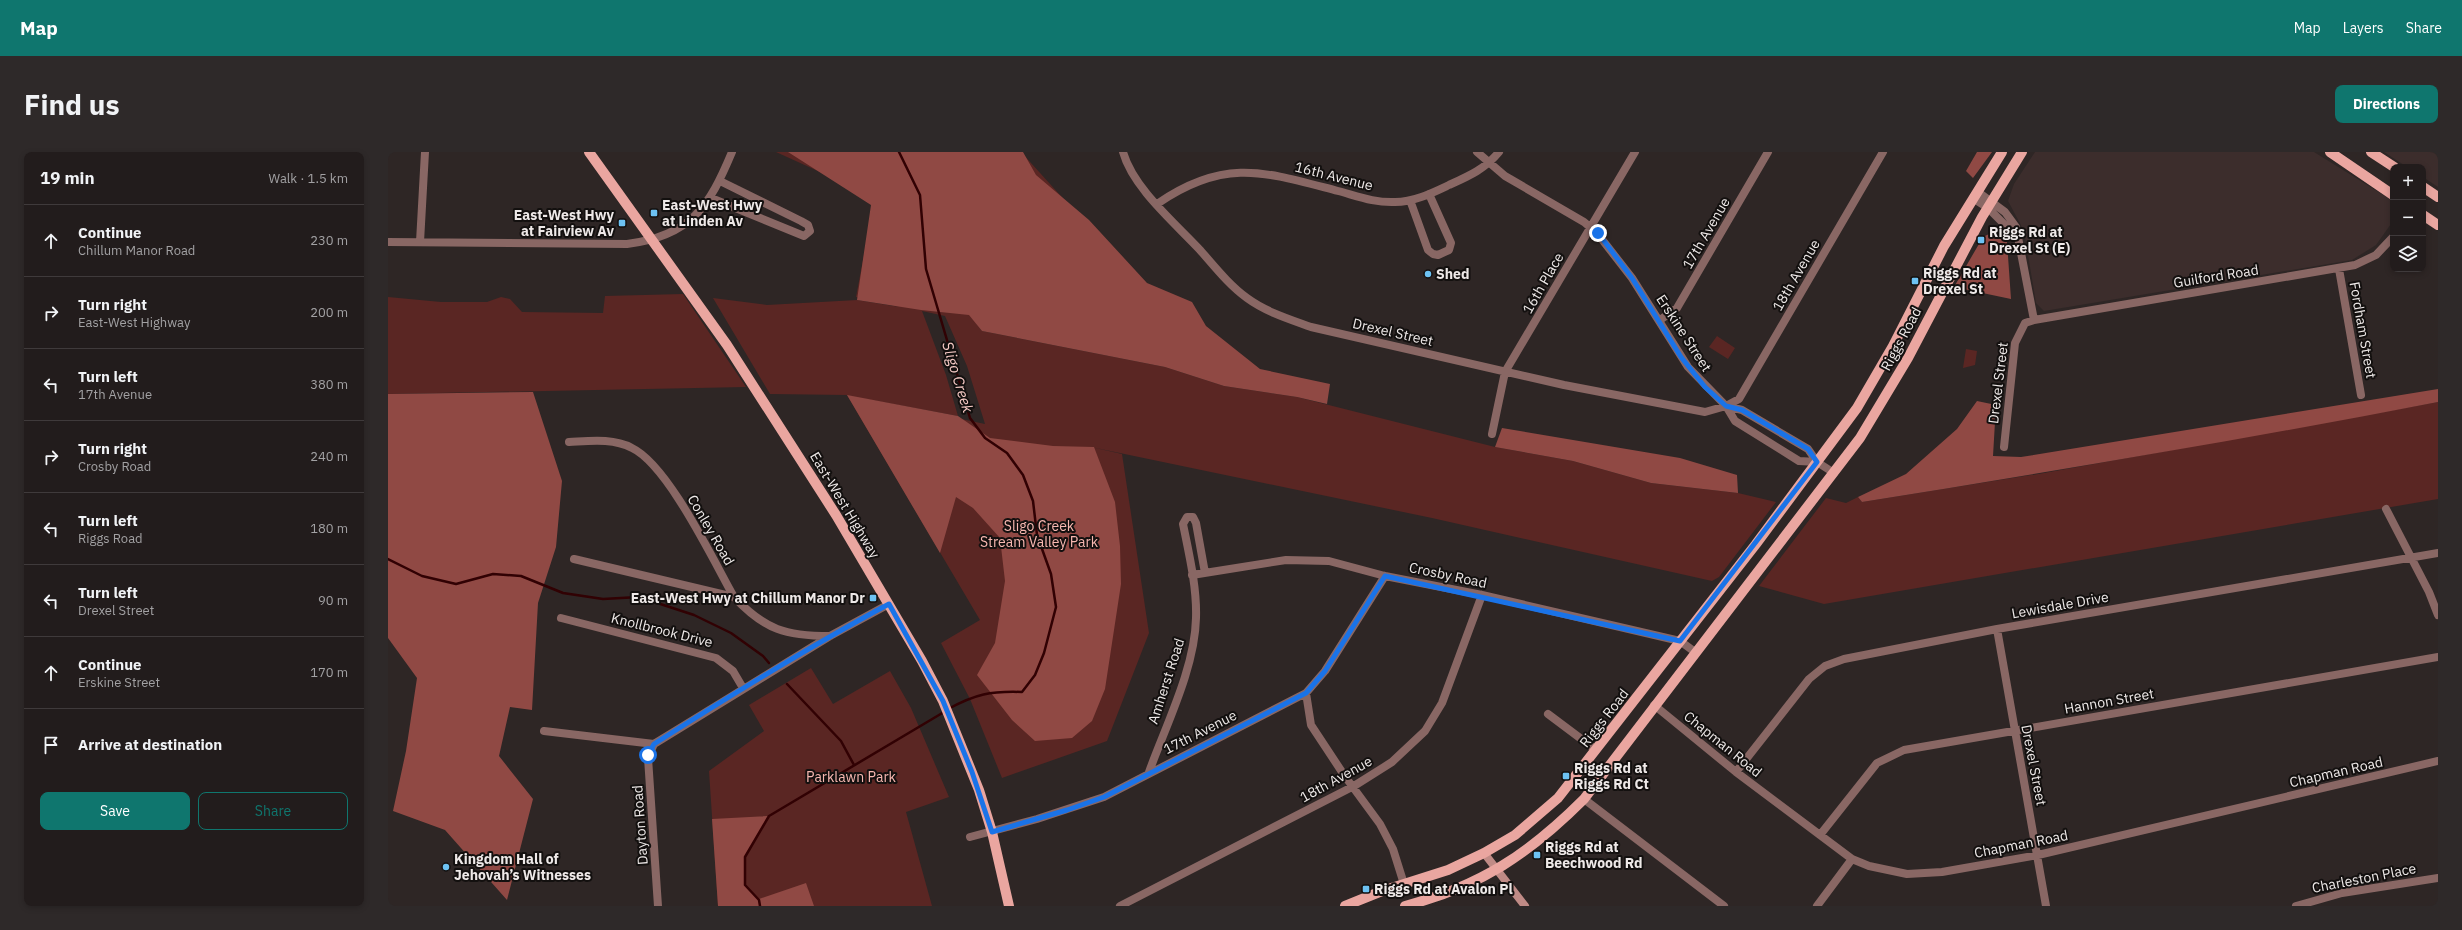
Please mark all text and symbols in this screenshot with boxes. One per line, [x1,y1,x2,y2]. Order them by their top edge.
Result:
text: Map [20,16,58,40]
text: Map [2294,19,2321,37]
text: Layers [2343,19,2384,37]
text: Share [2406,19,2442,37]
button: Directions [2335,85,2438,123]
text: Find us [24,86,120,123]
street label: 16th Avenue [1293,158,1375,194]
map controls [2390,164,2426,272]
button: + [2390,164,2426,200]
text: 19 min [40,167,95,189]
text: Walk · 1.5 km [268,170,348,187]
street label: 17th Avenue [1678,194,1734,272]
place label: East-West Hwy at Linden Av [662,196,763,230]
button: − [2390,200,2426,236]
place label: East-West Hwy at Fairview Av [514,206,615,240]
marker: East-West Hwy at Linden Av [649,208,659,218]
marker: East-West Hwy at Fairview Av [617,218,627,228]
text: Continue [78,223,142,242]
place label: Riggs Rd at Drexel St (E) [1989,223,2071,257]
route end [1589,224,1607,242]
icon: ahead [40,230,62,252]
text: 230 m [310,232,348,249]
marker: Riggs Rd at Drexel St (E) [1976,235,1986,245]
street label: 18th Avenue [1768,236,1824,314]
button: layers [2390,236,2426,272]
text: Chillum Manor Road [78,242,195,259]
street label: 16th Place [1518,249,1568,317]
street label: Guilford Road [2172,260,2260,292]
place label: Riggs Rd at Drexel St [1923,264,1997,298]
place label: Shed [1436,265,1469,283]
marker: Shed [1423,269,1433,279]
marker: Riggs Rd at Drexel St [1910,276,1920,286]
street label: Fordham Street [2346,280,2380,380]
street label: Erskine Street [1652,291,1716,375]
text: Turn right [78,295,147,314]
icon: right [40,302,62,324]
text: 200 m [310,304,348,321]
street label: Riggs Road [1877,304,1925,374]
text: East-West Highway [78,314,190,331]
street label: Drexel Street [1351,314,1435,350]
water label: Sligo Creek [938,339,978,415]
street label: Drexel Street [1984,341,2012,425]
text: Turn left [78,367,138,386]
icon: left [40,374,62,396]
text: 380 m [310,376,348,393]
text: 17th Avenue [78,386,152,403]
text: Turn right [78,439,147,458]
icon: right [40,446,62,468]
text: 240 m [310,448,348,465]
street label: East-West Highway [806,448,884,562]
text: Crosby Road [78,458,151,475]
street label: Conley Road [684,492,738,568]
text: Turn left [78,511,138,530]
park label: Sligo Creek Stream Valley Park [980,517,1099,551]
icon: left [40,518,62,540]
text: 180 m [310,520,348,537]
text: Riggs Road [78,530,143,547]
street label: Crosby Road [1408,558,1488,592]
text: Turn left [78,583,138,602]
street label: Lewisdale Drive [2010,588,2110,622]
place label: East-West Hwy at Chillum Manor Dr [631,589,865,607]
icon: left [40,590,62,612]
text: 90 m [318,592,348,609]
marker: East-West Hwy at Chillum Manor Dr [868,593,878,603]
text: Drexel Street [78,602,154,619]
street label: Knollbrook Drive [609,609,715,651]
street label: Amherst Road [1144,636,1188,726]
text: Continue [78,655,142,674]
icon: ahead [40,662,62,684]
text: 170 m [310,664,348,681]
text: Erskine Street [78,674,160,691]
street label: Hannon Street [2063,684,2155,718]
street label: Riggs Road [1575,685,1633,751]
street label: 17th Avenue [1160,706,1240,758]
street label: Chapman Road [1680,707,1766,781]
street label: Drexel Street [2017,723,2051,807]
icon: arrive [40,734,62,756]
text: Arrive at destination [78,735,222,754]
route start [639,746,657,764]
street label: 18th Avenue [1297,752,1375,806]
street label: Chapman Road [2288,753,2384,791]
place label: Riggs Rd at Riggs Rd Ct [1574,759,1649,793]
park label: Parklawn Park [806,768,897,786]
marker: Riggs Rd at Riggs Rd Ct [1561,771,1571,781]
street label: Dayton Road [628,785,652,865]
button: Save [40,792,190,830]
button: Share [198,792,348,830]
street label: Chapman Road [1972,826,2070,862]
place label: Riggs Rd at Beechwood Rd [1545,838,1643,872]
place label: Kingdom Hall of Jehovah’s Witnesses [454,850,591,884]
marker: Riggs Rd at Beechwood Rd [1532,850,1542,860]
street label: Charleston Place [2310,859,2418,897]
marker: Kingdom Hall of Jehovah’s Witnesses [441,862,451,872]
place label: Riggs Rd at Avalon Pl [1374,880,1513,898]
marker: Riggs Rd at Avalon Pl [1361,884,1371,894]

